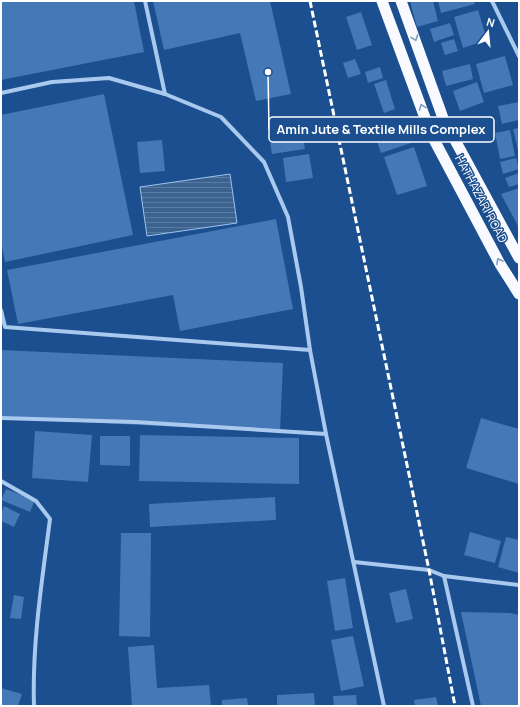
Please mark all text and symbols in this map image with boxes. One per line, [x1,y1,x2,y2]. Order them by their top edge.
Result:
north arrow [468,12,508,52]
text: N [485,14,497,30]
one-way arrow [410,34,418,41]
one-way arrow [418,104,426,111]
callout: Amin Jute & Textile Mills Complex [269,117,494,142]
text: Amin Jute & Textile Mills Complex [277,120,486,138]
street label: HATHAZARI ROAD [451,152,512,246]
one-way arrow [496,258,504,265]

